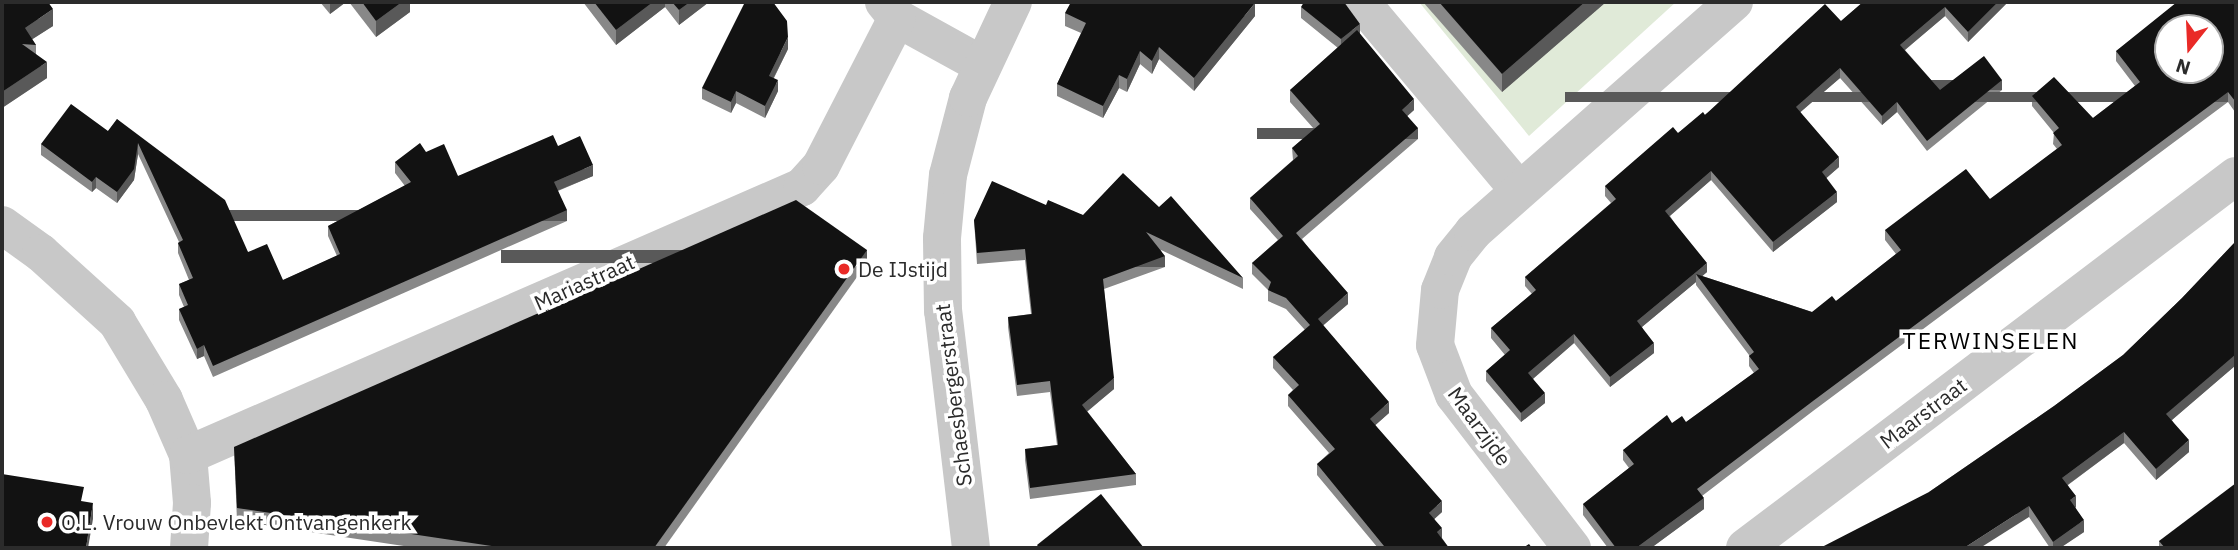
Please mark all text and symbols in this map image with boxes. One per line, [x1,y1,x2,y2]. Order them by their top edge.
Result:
north arrow [2154,14,2224,84]
text: N [2173,54,2193,81]
street label: Mariastraat [530,249,638,315]
place label: De IJstijd [858,256,948,282]
marker: De IJstijd [836,261,852,277]
street label: Schaesbergerstraat [929,302,977,488]
district label: TERWINSELEN [1904,326,2078,354]
street label: Maarstraat [1875,372,1971,454]
street label: Maarzijde [1443,382,1517,470]
place label: O.L. Vrouw Onbevlekt Ontvangenkerk [61,509,411,535]
marker: O.L. Vrouw Onbevlekt Ontvangenkerk [39,514,55,530]

